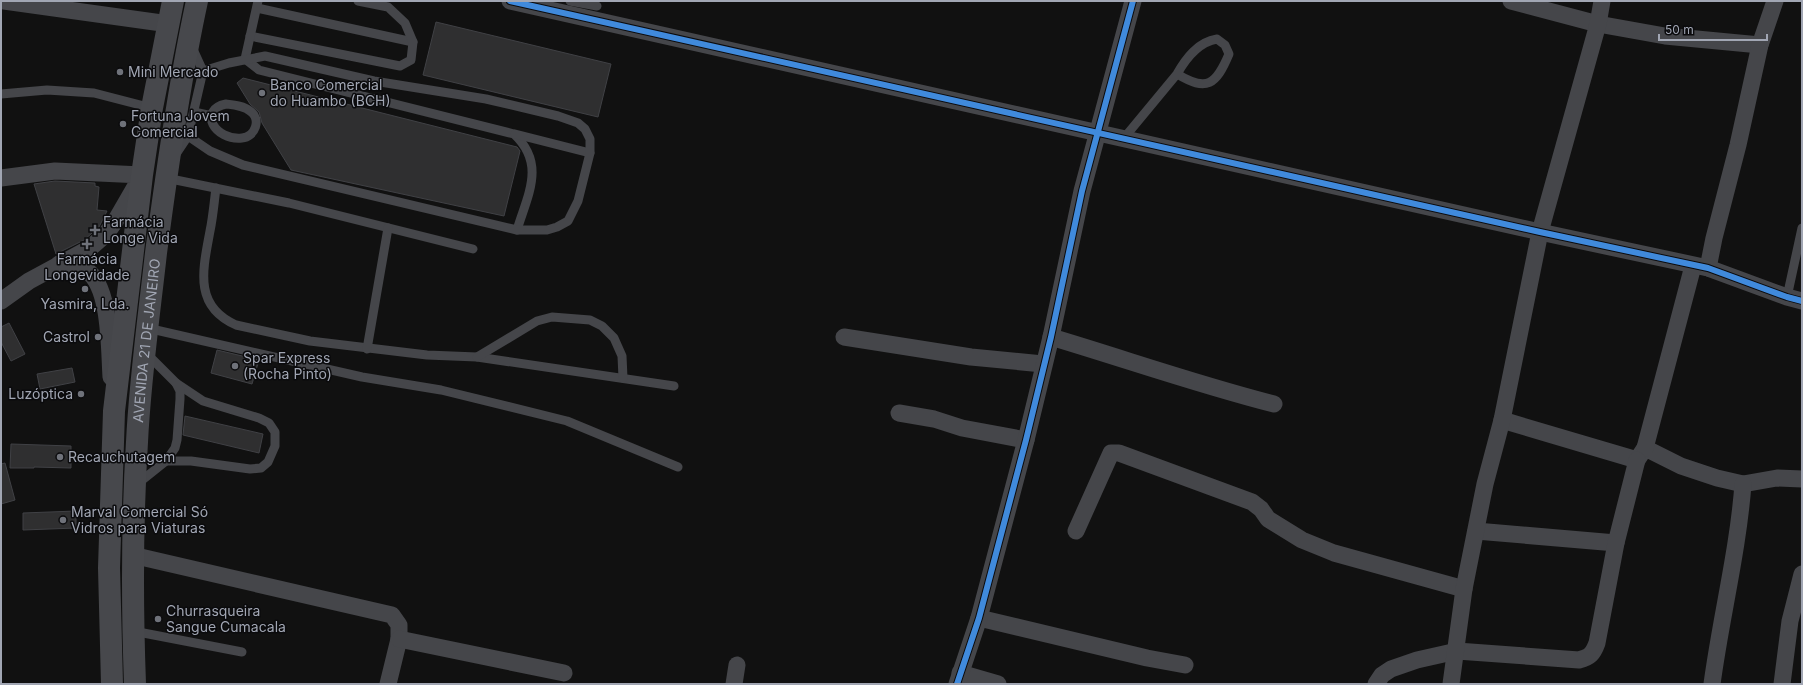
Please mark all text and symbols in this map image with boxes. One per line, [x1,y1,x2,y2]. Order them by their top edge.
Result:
scale bar [1659,16,1767,42]
text: 50 m [1665,22,1694,37]
place label: Mini Mercado [128,63,218,80]
marker: Mini Mercado [115,67,125,77]
place label: Banco Comercial do Huambo (BCH) [270,76,391,109]
marker: Banco Comercial do Huambo (BCH) [257,88,267,98]
place label: Fortuna Jovem Comercial [131,107,230,140]
marker: Fortuna Jovem Comercial [118,119,128,129]
place label: Farmácia Longe Vida [103,213,178,246]
marker: Farmácia Longe Vida [90,225,100,235]
marker: Farmácia Longevidade [82,239,92,249]
place label: Farmácia Longevidade [44,250,130,283]
street label: AVENIDA 21 DE JANEIRO [129,258,163,423]
marker: Yasmira, Lda. [80,284,90,294]
place label: Yasmira, Lda. [41,295,129,312]
place label: Castrol [43,328,90,345]
marker: Castrol [93,332,103,342]
place label: Spar Express (Rocha Pinto) [243,349,332,382]
marker: Spar Express (Rocha Pinto) [230,361,240,371]
place label: Luzóptica [8,385,73,402]
marker: Luzóptica [76,389,86,399]
place label: Recauchutagem [68,448,175,465]
marker: Recauchutagem [55,452,65,462]
place label: Marval Comercial Só Vidros para Viaturas [71,503,208,536]
marker: Marval Comercial Só Vidros para Viaturas [58,515,68,525]
place label: Churrasqueira Sangue Cumacala [166,602,286,635]
marker: Churrasqueira Sangue Cumacala [153,614,163,624]

